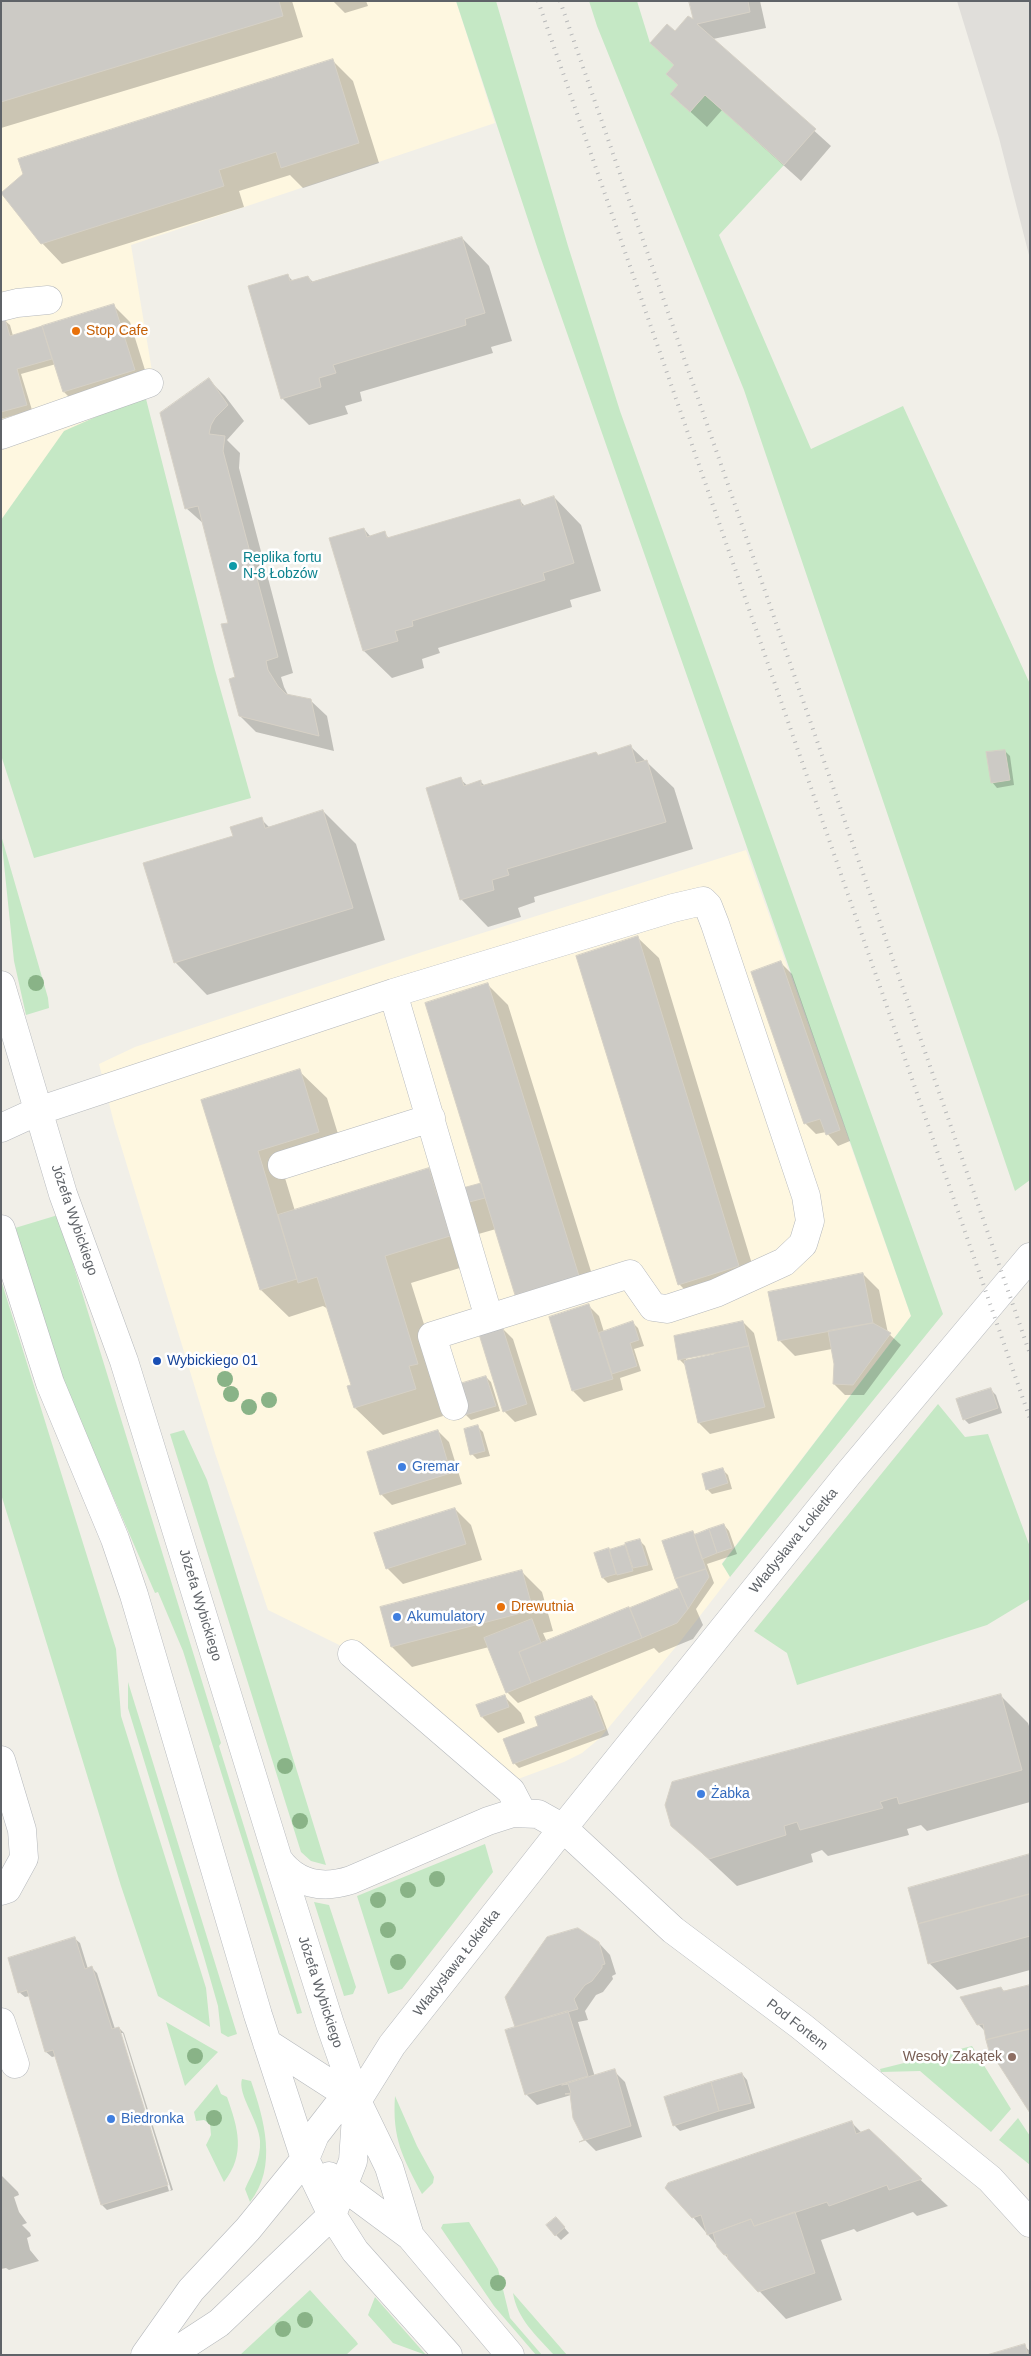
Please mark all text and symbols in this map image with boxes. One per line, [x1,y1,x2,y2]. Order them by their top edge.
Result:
place label: Stop Cafe [86,323,148,339]
marker: Stop Cafe [70,325,82,337]
place label: Replika fortu N-8 Łobzów [243,550,322,582]
marker: Replika fortu N-8 Łobzów [227,560,239,572]
street label: Józefa Wybickiego [47,1162,101,1278]
place label: Wybickiego 01 [167,1353,258,1369]
marker: Wybickiego 01 [151,1355,163,1367]
place label: Gremar [412,1459,459,1475]
marker: Gremar [396,1461,408,1473]
street label: Władysława Łokietka [746,1485,842,1597]
street label: Józefa Wybickiego [175,1547,225,1663]
place label: Drewutnia [511,1599,574,1615]
marker: Drewutnia [495,1601,507,1613]
place label: Akumulatory [407,1609,485,1625]
marker: Akumulatory [391,1611,403,1623]
place label: Żabka [711,1786,750,1802]
marker: Żabka [695,1788,707,1800]
street label: Władysława Łokietka [410,1906,504,2020]
street label: Józefa Wybickiego [294,1934,346,2050]
street label: Pod Fortem [763,1996,831,2054]
place label: Wesoły Zakątek [903,2049,1002,2065]
marker: Wesoły Zakątek [1006,2051,1018,2063]
place label: Biedronka [121,2111,184,2127]
marker: Biedronka [105,2113,117,2125]

